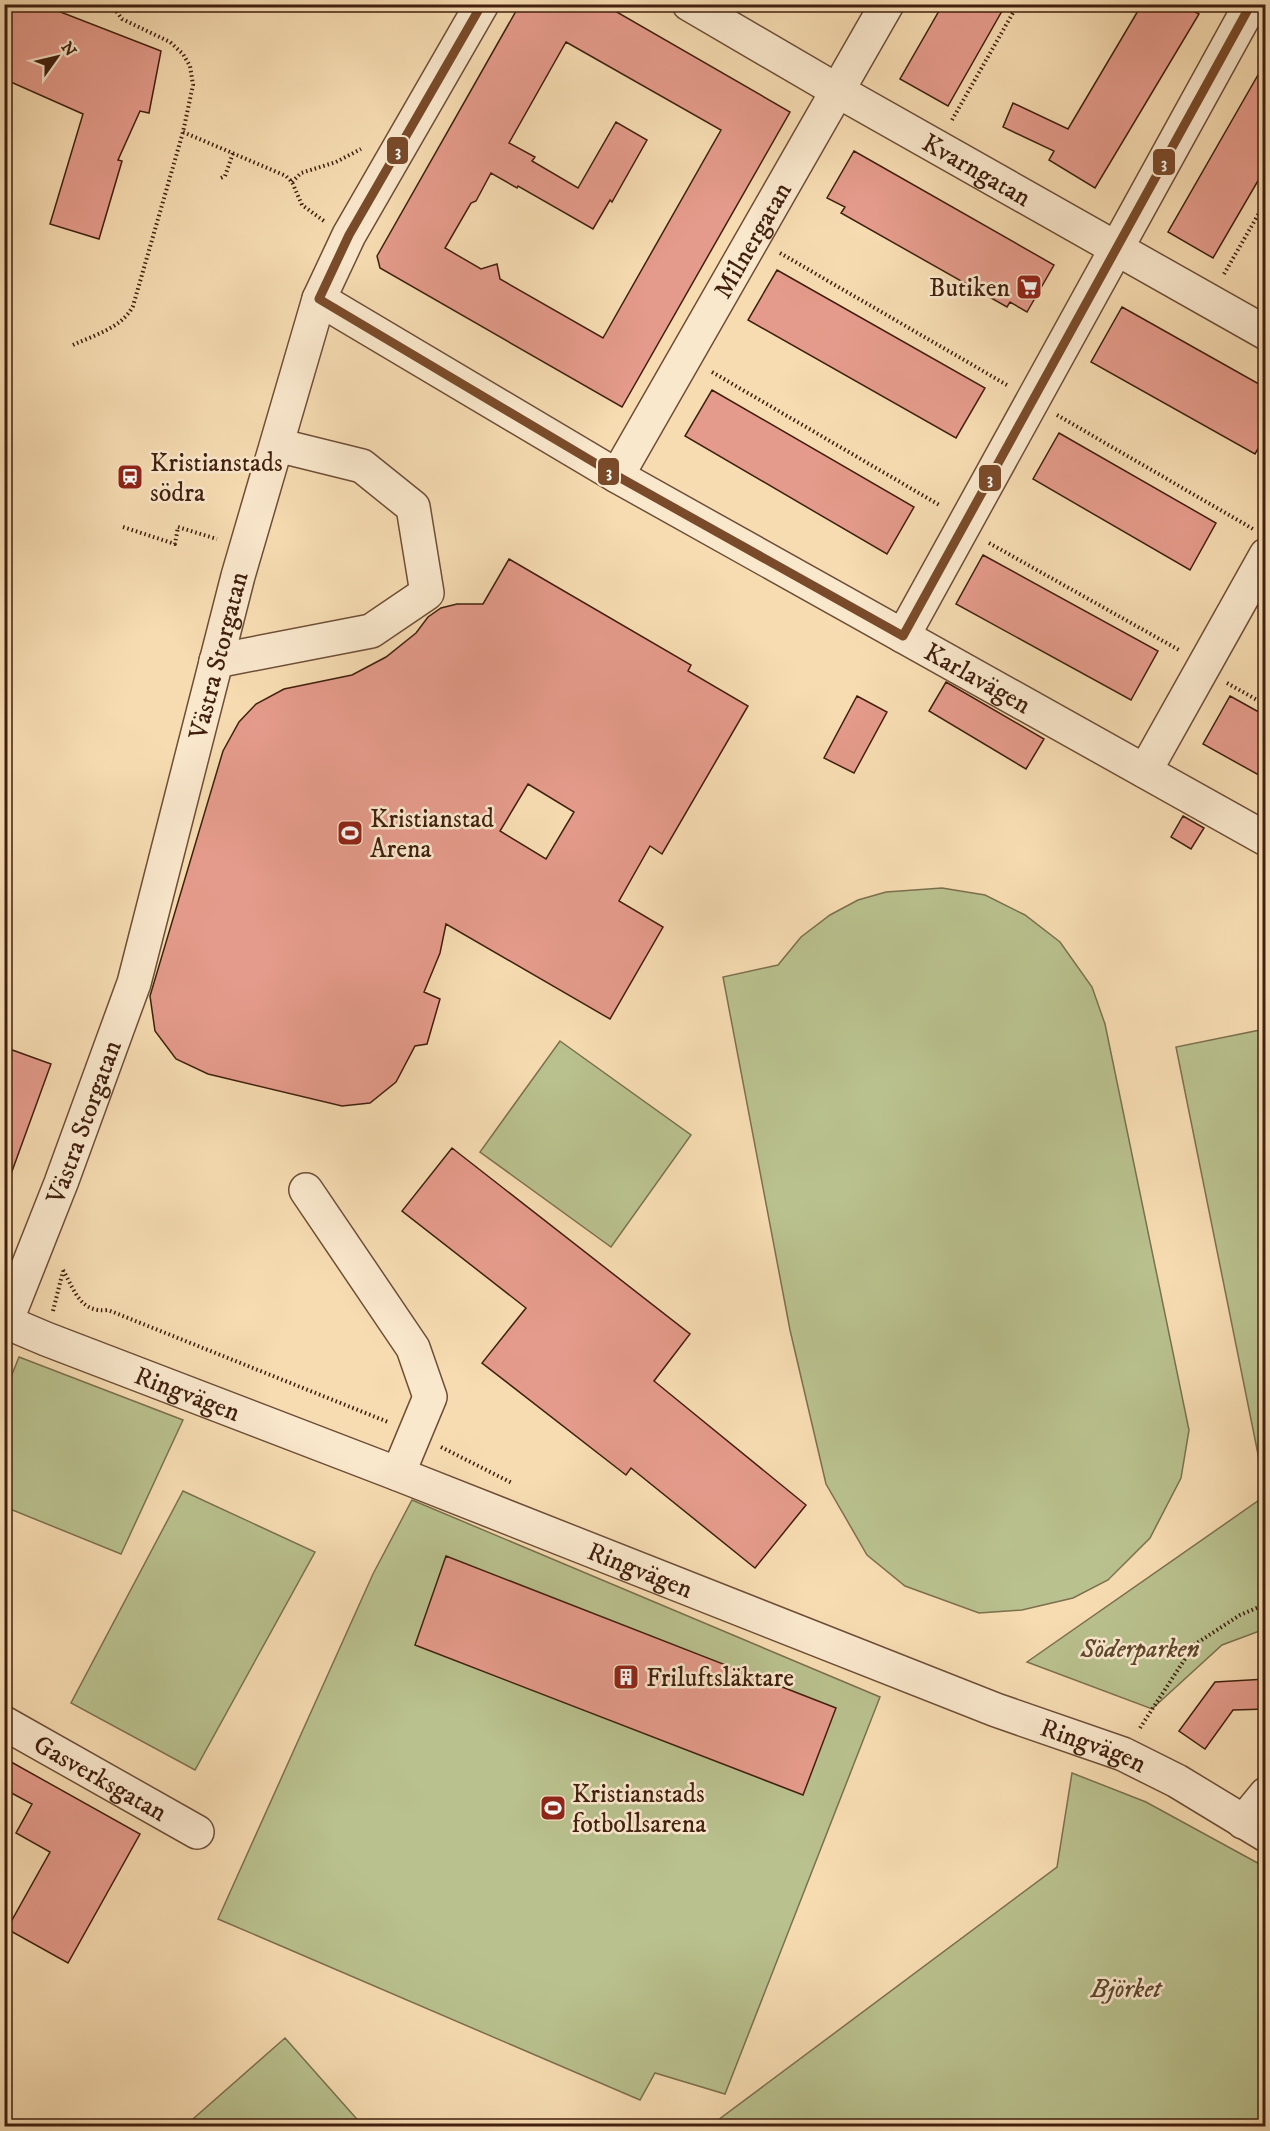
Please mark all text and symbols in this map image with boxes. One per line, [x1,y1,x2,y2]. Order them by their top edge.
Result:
north arrow [27,27,87,87]
text: N [57,38,81,60]
street label: Kvarngatan [916,127,1037,215]
line badge: 3 [386,136,409,165]
text: 3 [395,141,401,161]
line badge: 3 [1152,148,1176,176]
text: 3 [1161,153,1167,173]
street label: Milnergatan [707,176,800,305]
place label: Butiken [929,272,1010,305]
supermarket icon: Butiken [1014,272,1044,302]
place label: Kristianstads södra [150,447,283,510]
line badge: 3 [597,457,620,486]
station icon: Kristianstads södra [115,462,145,492]
text: 3 [606,462,612,482]
line badge: 3 [978,464,1002,492]
text: 3 [987,469,993,489]
street label: Västra Storgatan [182,568,257,744]
street label: Karlavägen [918,636,1037,722]
place label: Kristianstad Arena [370,803,494,866]
sports icon: Kristianstad Arena [335,818,365,848]
street label: Västra Storgatan [39,1036,130,1210]
street label: Ringvägen [129,1359,245,1430]
street label: Ringvägen [582,1535,698,1607]
park label: Söderparken [1079,1633,1200,1666]
building icon: Friluftsläktare [611,1662,641,1692]
place label: Friluftsläktare [646,1662,794,1695]
street label: Ringvägen [1036,1712,1152,1781]
street label: Gasverksgatan [27,1728,173,1830]
place label: Kristianstads fotbollsarena [572,1778,706,1841]
sports icon: Kristianstads fotbollsarena [538,1793,568,1823]
park label: Björket [1090,1973,1163,2006]

